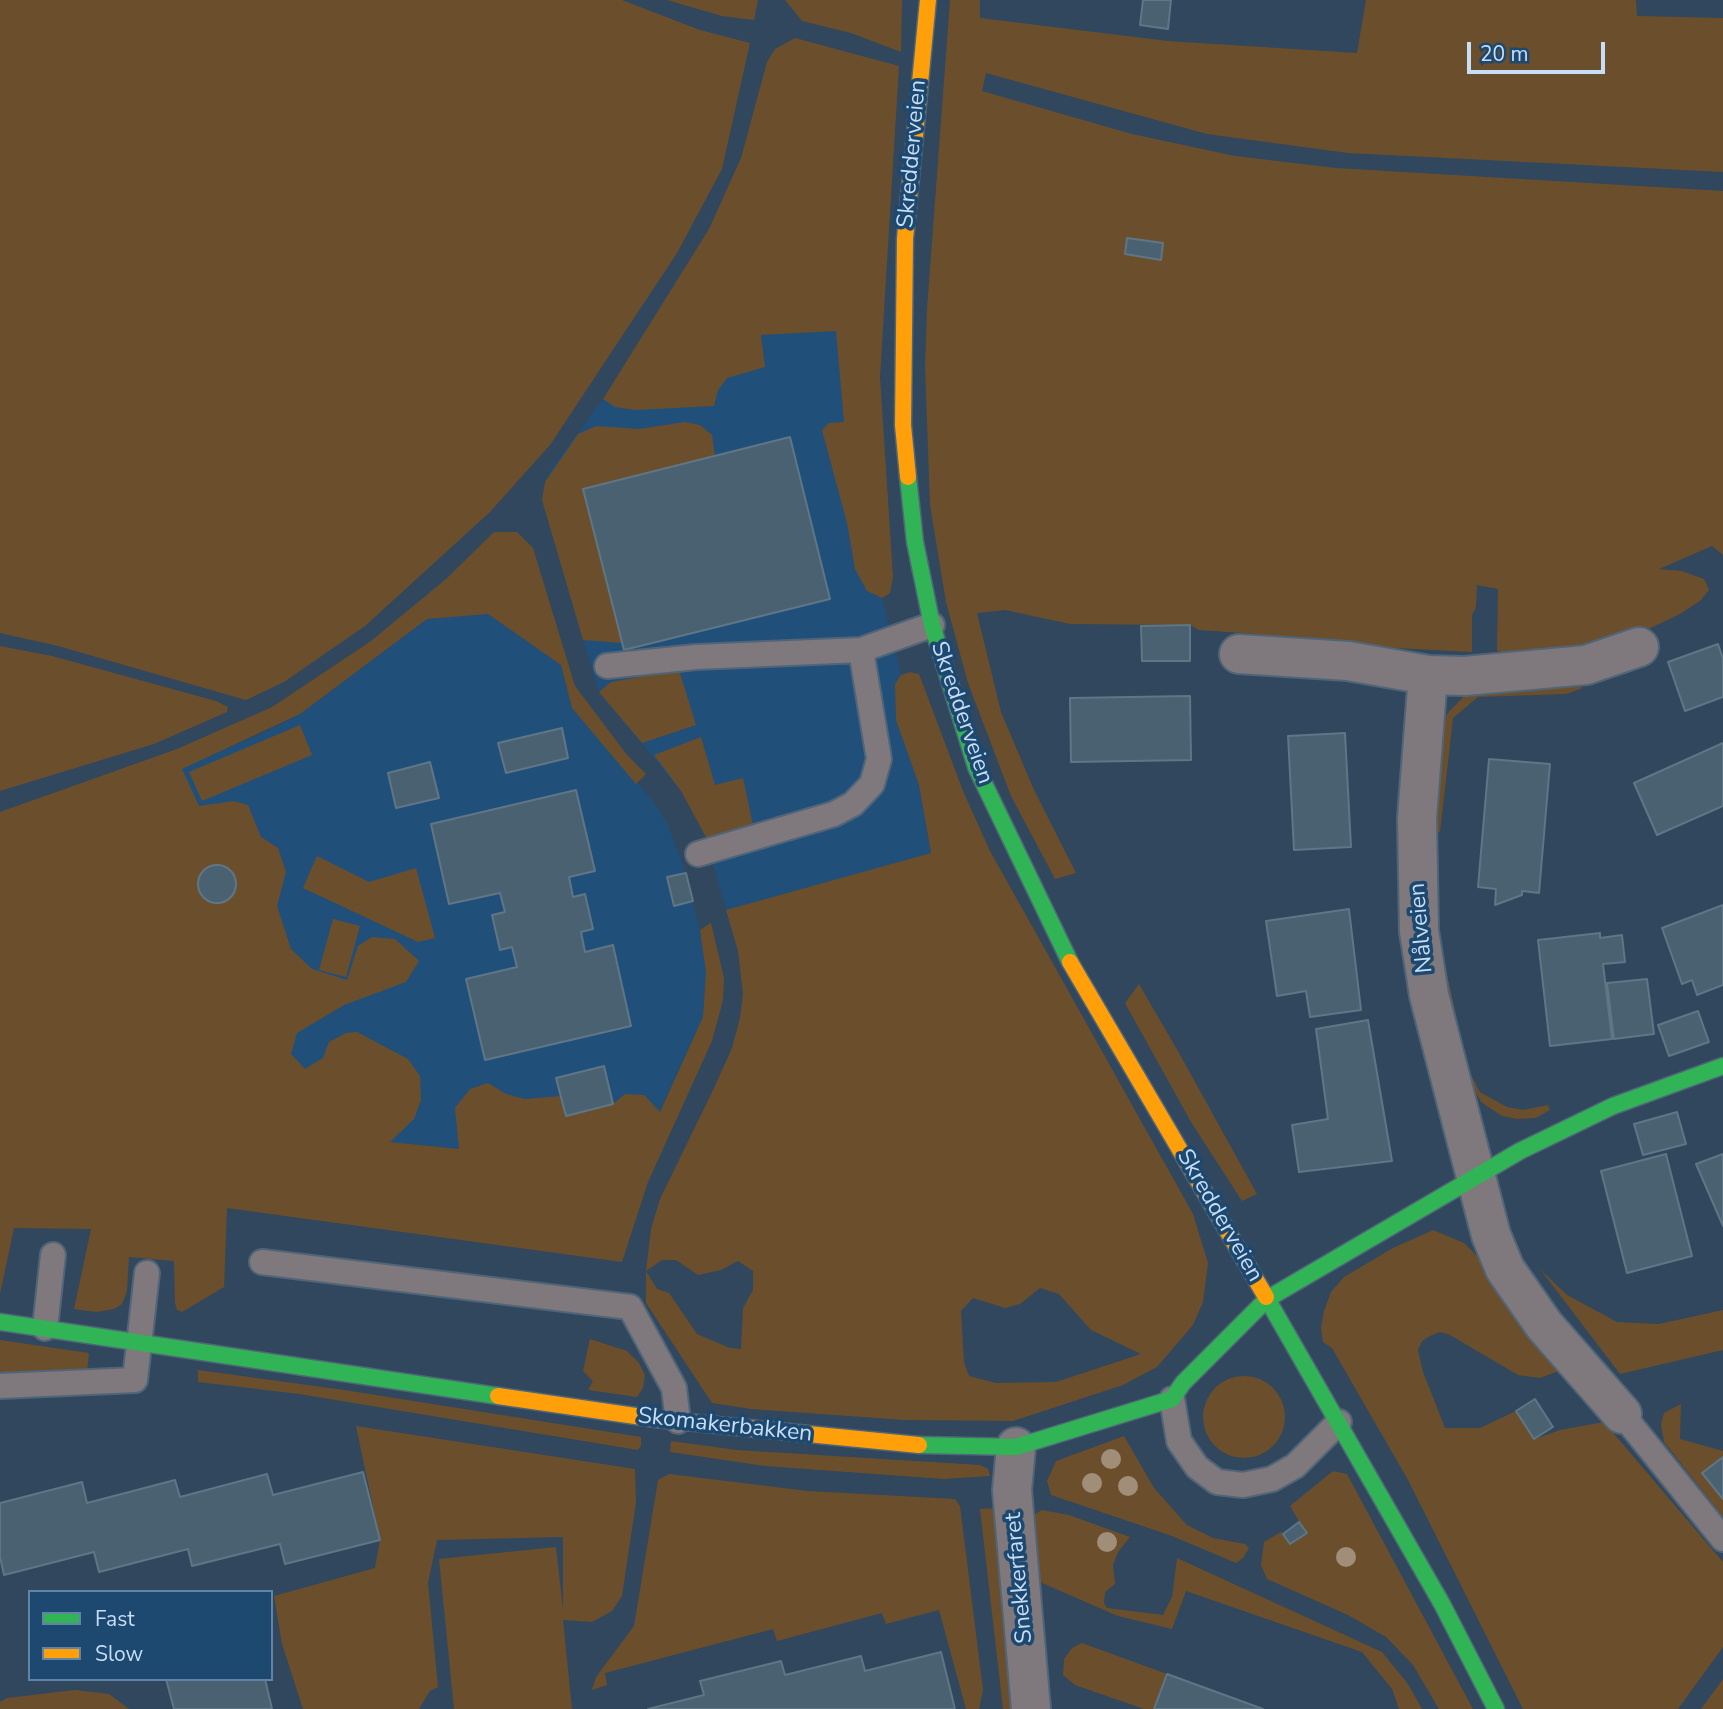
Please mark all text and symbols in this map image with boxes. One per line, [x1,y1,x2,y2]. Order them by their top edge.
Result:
scale bar [1471,28,1609,72]
text: 20 m [1480,40,1529,68]
street label: Skredderveien [893,79,933,229]
street label: Skredderveien [924,638,998,788]
street label: Nålveien [1404,882,1440,974]
street label: Skredderveien [1170,1145,1268,1287]
street label: Skomakerbakken [636,1403,814,1449]
street label: Snekkerfaret [1001,1511,1039,1645]
legend [28,1590,273,1681]
text: Fast [95,1605,135,1633]
text: Slow [95,1640,143,1668]

